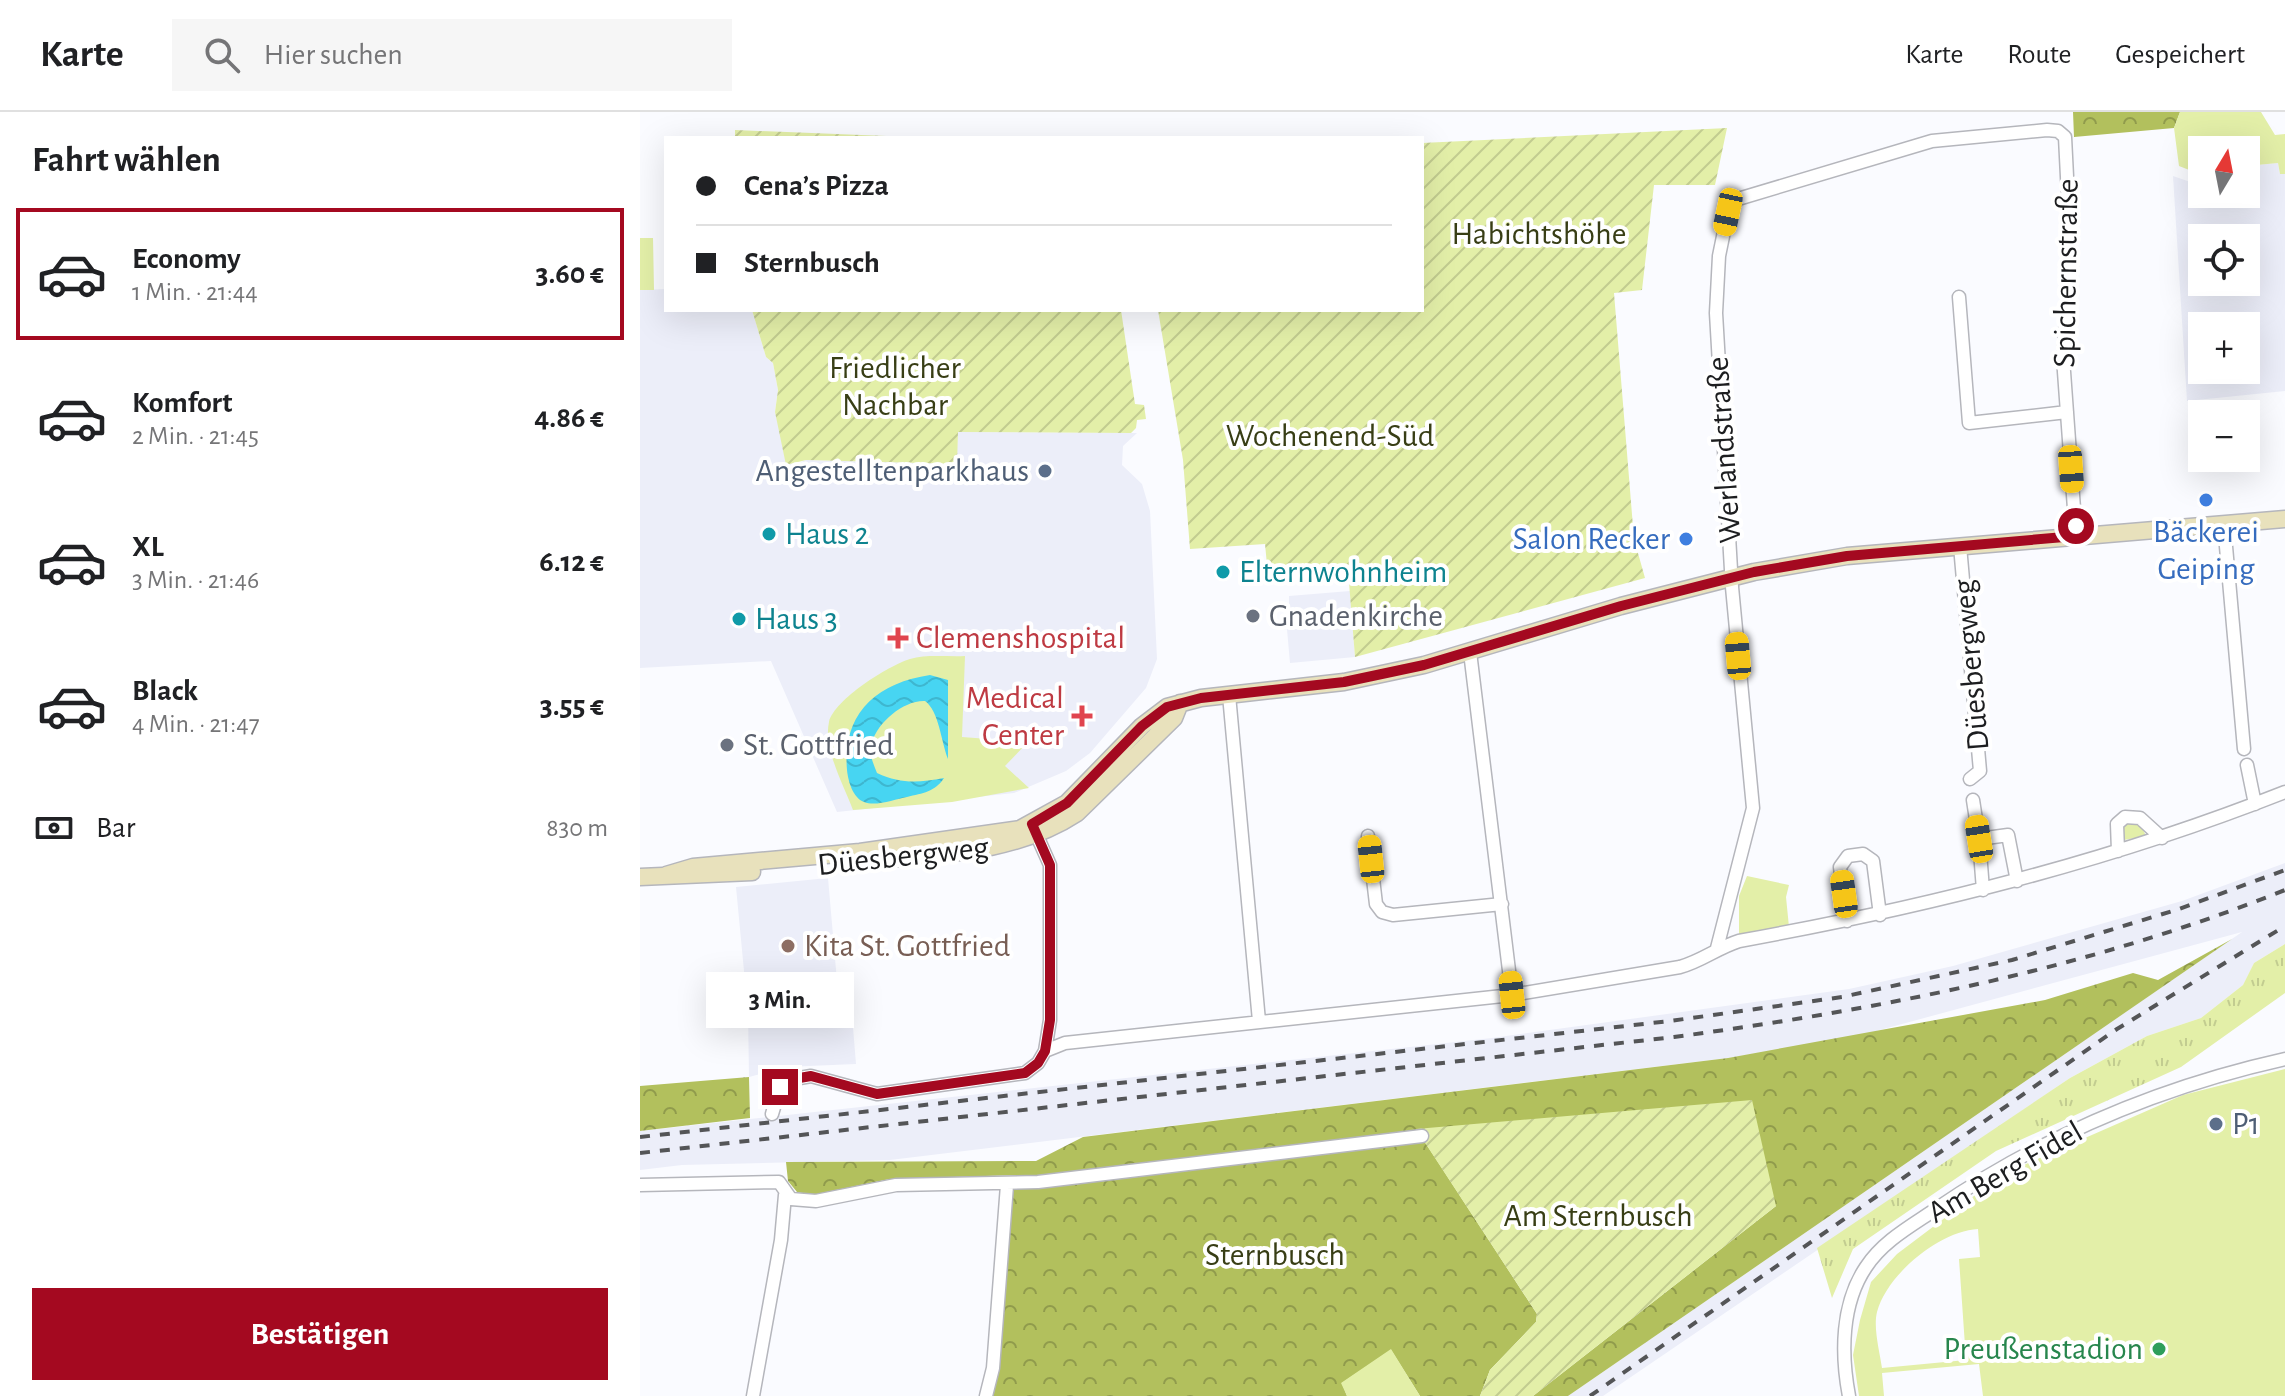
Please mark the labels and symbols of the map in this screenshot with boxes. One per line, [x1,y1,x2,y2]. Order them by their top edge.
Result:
north arrow [2188,136,2260,208]
street label: Spichernstraße [2048,178,2084,368]
car [1711,186,1745,238]
park label: Habichtshöhe [1452,218,1626,250]
park label: Friedlicher Nachbar [829,352,962,421]
street label: Werlandstraße [1702,356,1746,544]
park label: Wochenend-Süd [1226,420,1434,452]
car [2057,444,2085,494]
place label: Angestelltenparkhaus [755,455,1029,487]
marker: Angestelltenparkhaus [1036,462,1054,480]
marker: Bäckerei Geiping [2197,491,2215,509]
route start [2058,508,2094,544]
place label: Bäckerei Geiping [2153,516,2259,585]
place label: Haus 2 [785,518,869,550]
place label: Salon Recker [1513,523,1671,555]
marker: Haus 2 [760,525,778,543]
marker: Salon Recker [1677,530,1695,548]
place label: Elternwohnheim [1239,556,1447,588]
marker: Elternwohnheim [1214,563,1232,581]
street label: Düesbergweg [1948,578,1994,752]
place label: Gnadenkirche [1269,600,1443,632]
place label: Haus 3 [755,603,838,635]
marker: Gnadenkirche [1244,607,1262,625]
marker: Haus 3 [730,610,748,628]
place label: Clemenshospital [916,622,1125,654]
marker: Clemenshospital [887,627,909,649]
car [1724,631,1752,681]
place label: Medical Center [966,682,1065,751]
marker: Medical Center [1071,705,1093,727]
place label: St. Gottfried [743,729,894,761]
marker: St. Gottfried [718,736,736,754]
car [1963,813,1995,865]
street label: Düesbergweg [816,831,991,881]
car [1357,834,1385,884]
car [1829,869,1859,919]
place label: Kita St. Gottfried [804,930,1010,962]
marker: Kita St. Gottfried [779,937,797,955]
car [1498,970,1526,1020]
callout: 3 Min. [706,971,854,1027]
route end [762,1069,798,1105]
place label: P1 [2232,1108,2260,1140]
street label: Am Berg Fidel [1922,1115,2088,1229]
marker: P1 [2207,1115,2225,1133]
park label: Am Sternbusch [1503,1200,1693,1232]
park label: Sternbusch [1205,1239,1345,1271]
place label: Preußenstadion [1943,1333,2143,1365]
marker: Preußenstadion [2150,1340,2168,1358]

